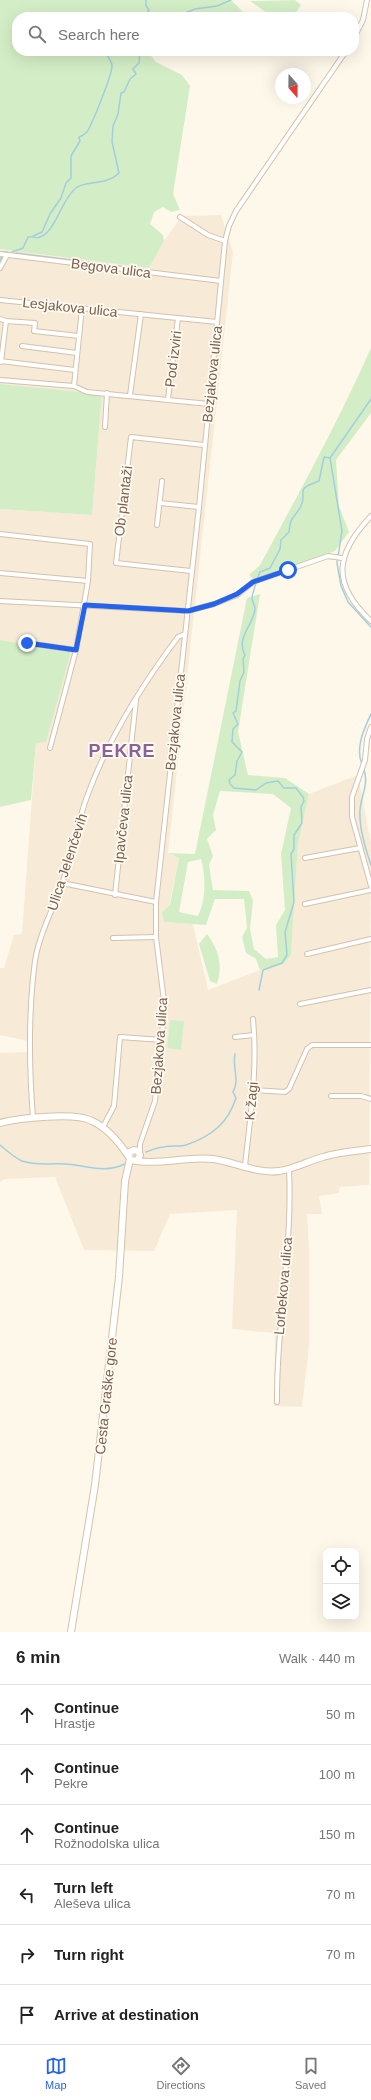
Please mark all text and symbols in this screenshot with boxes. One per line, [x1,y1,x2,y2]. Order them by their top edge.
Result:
search box [12,12,359,56]
icon: search [26,23,48,45]
text: Search here [58,26,140,43]
north arrow [275,68,311,104]
street label: Begova ulica [70,255,152,281]
street label: Lesjakova ulica [22,294,119,320]
street label: Bezjakova ulica [199,325,225,423]
street label: Pod izviri [162,330,184,388]
street label: Ob plantaži [111,465,135,537]
route start [279,561,297,579]
route end [18,634,36,652]
street label: Bezjakova ulica [162,673,188,771]
district label: PEKRE [88,741,156,761]
street label: Ipavčeva ulica [110,774,136,864]
street label: Ulica Jelenčevih [44,811,90,913]
street label: Bezjakova ulica [148,997,170,1095]
street label: K žagi [241,1081,261,1121]
street label: Lorbekova ulica [271,1236,295,1336]
street label: Cesta Graške gore [92,1337,120,1455]
map controls [323,1548,359,1620]
button: locate [323,1548,359,1584]
button: layers [323,1584,359,1620]
text: 6 min [16,1648,60,1667]
text: Walk · 440 m [279,1651,355,1666]
text: Continue [54,1699,119,1716]
icon: ahead [16,1704,38,1726]
text: 50 m [326,1707,355,1722]
text: Hrastje [54,1716,95,1731]
text: Continue [54,1759,119,1776]
icon: ahead [16,1764,38,1786]
text: 100 m [319,1767,355,1782]
text: Pekre [54,1776,88,1791]
text: Continue [54,1819,119,1836]
icon: ahead [16,1824,38,1846]
text: 150 m [319,1827,355,1842]
text: Rožnodolska ulica [54,1836,160,1851]
text: Turn left [54,1879,113,1896]
icon: left [16,1884,38,1906]
text: 70 m [326,1887,355,1902]
text: Aleševa ulica [54,1896,131,1911]
icon: right [16,1944,38,1966]
text: Turn right [54,1946,124,1963]
text: 70 m [326,1947,355,1962]
icon: arrive [16,2004,38,2026]
text: Arrive at destination [54,2006,199,2023]
tab: Map [45,2055,67,2091]
tab: Directions [156,2055,205,2091]
tab: Saved [295,2055,326,2091]

